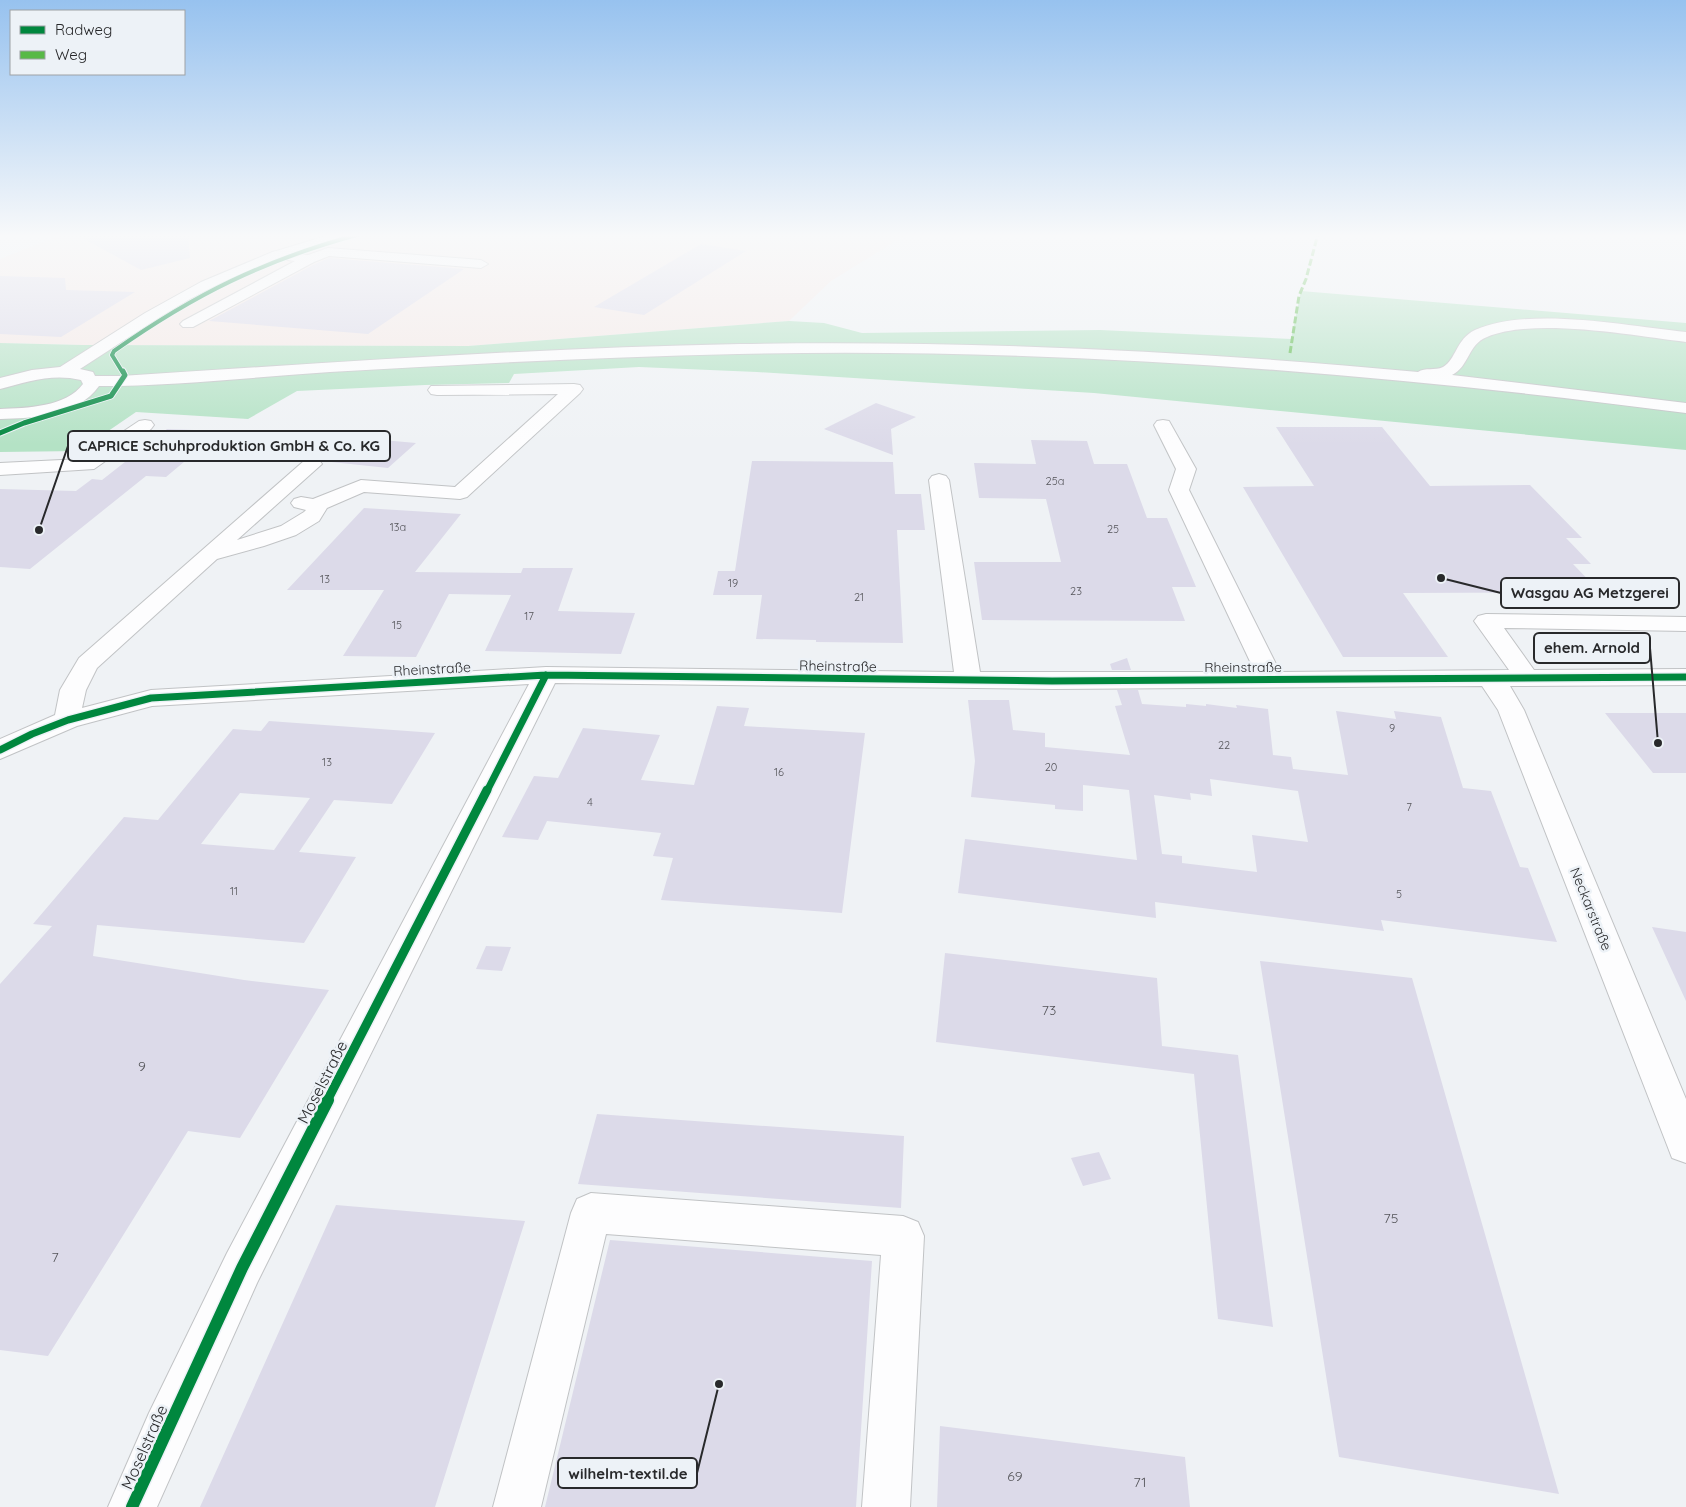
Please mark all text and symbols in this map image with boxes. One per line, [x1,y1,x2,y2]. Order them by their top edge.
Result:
legend [10,10,185,75]
text: Radweg [55,20,112,39]
text: Weg [55,45,87,64]
callout: CAPRICE Schuhproduktion GmbH & Co. KG [68,431,390,461]
text: CAPRICE Schuhproduktion GmbH & Co. KG [78,436,380,455]
house number: 25a [1046,474,1064,488]
house number: 13a [390,520,406,534]
house number: 25 [1107,522,1119,536]
house number: 13 [320,572,330,586]
house number: 19 [728,576,738,590]
callout: Wasgau AG Metzgerei [1501,578,1679,608]
text: Wasgau AG Metzgerei [1511,583,1669,602]
house number: 23 [1070,584,1082,598]
house number: 21 [854,590,864,604]
house number: 17 [524,609,534,623]
house number: 15 [392,618,402,632]
callout: ehem. Arnold [1534,633,1650,663]
text: ehem. Arnold [1544,638,1640,657]
street label: Rheinstraße [799,656,877,676]
street label: Rheinstraße [393,658,471,680]
street label: Rheinstraße [1204,658,1282,676]
house number: 9 [1389,721,1395,735]
house number: 22 [1218,738,1230,752]
house number: 13 [322,755,332,769]
house number: 20 [1045,760,1057,774]
house number: 16 [774,765,784,779]
house number: 4 [587,795,593,809]
house number: 7 [1406,800,1412,814]
street label: Neckarstraße [1566,865,1616,953]
house number: 11 [230,884,238,898]
house number: 5 [1396,887,1402,901]
house number: 73 [1042,1001,1056,1019]
street label: Moselstraße [293,1037,351,1127]
house number: 9 [138,1057,146,1075]
house number: 75 [1384,1209,1398,1227]
house number: 7 [51,1248,59,1266]
street label: Moselstraße [116,1402,172,1492]
callout: wilhelm-textil.de [558,1458,697,1488]
text: wilhelm-textil.de [568,1464,688,1483]
house number: 69 [1007,1467,1023,1485]
house number: 71 [1133,1473,1147,1491]

